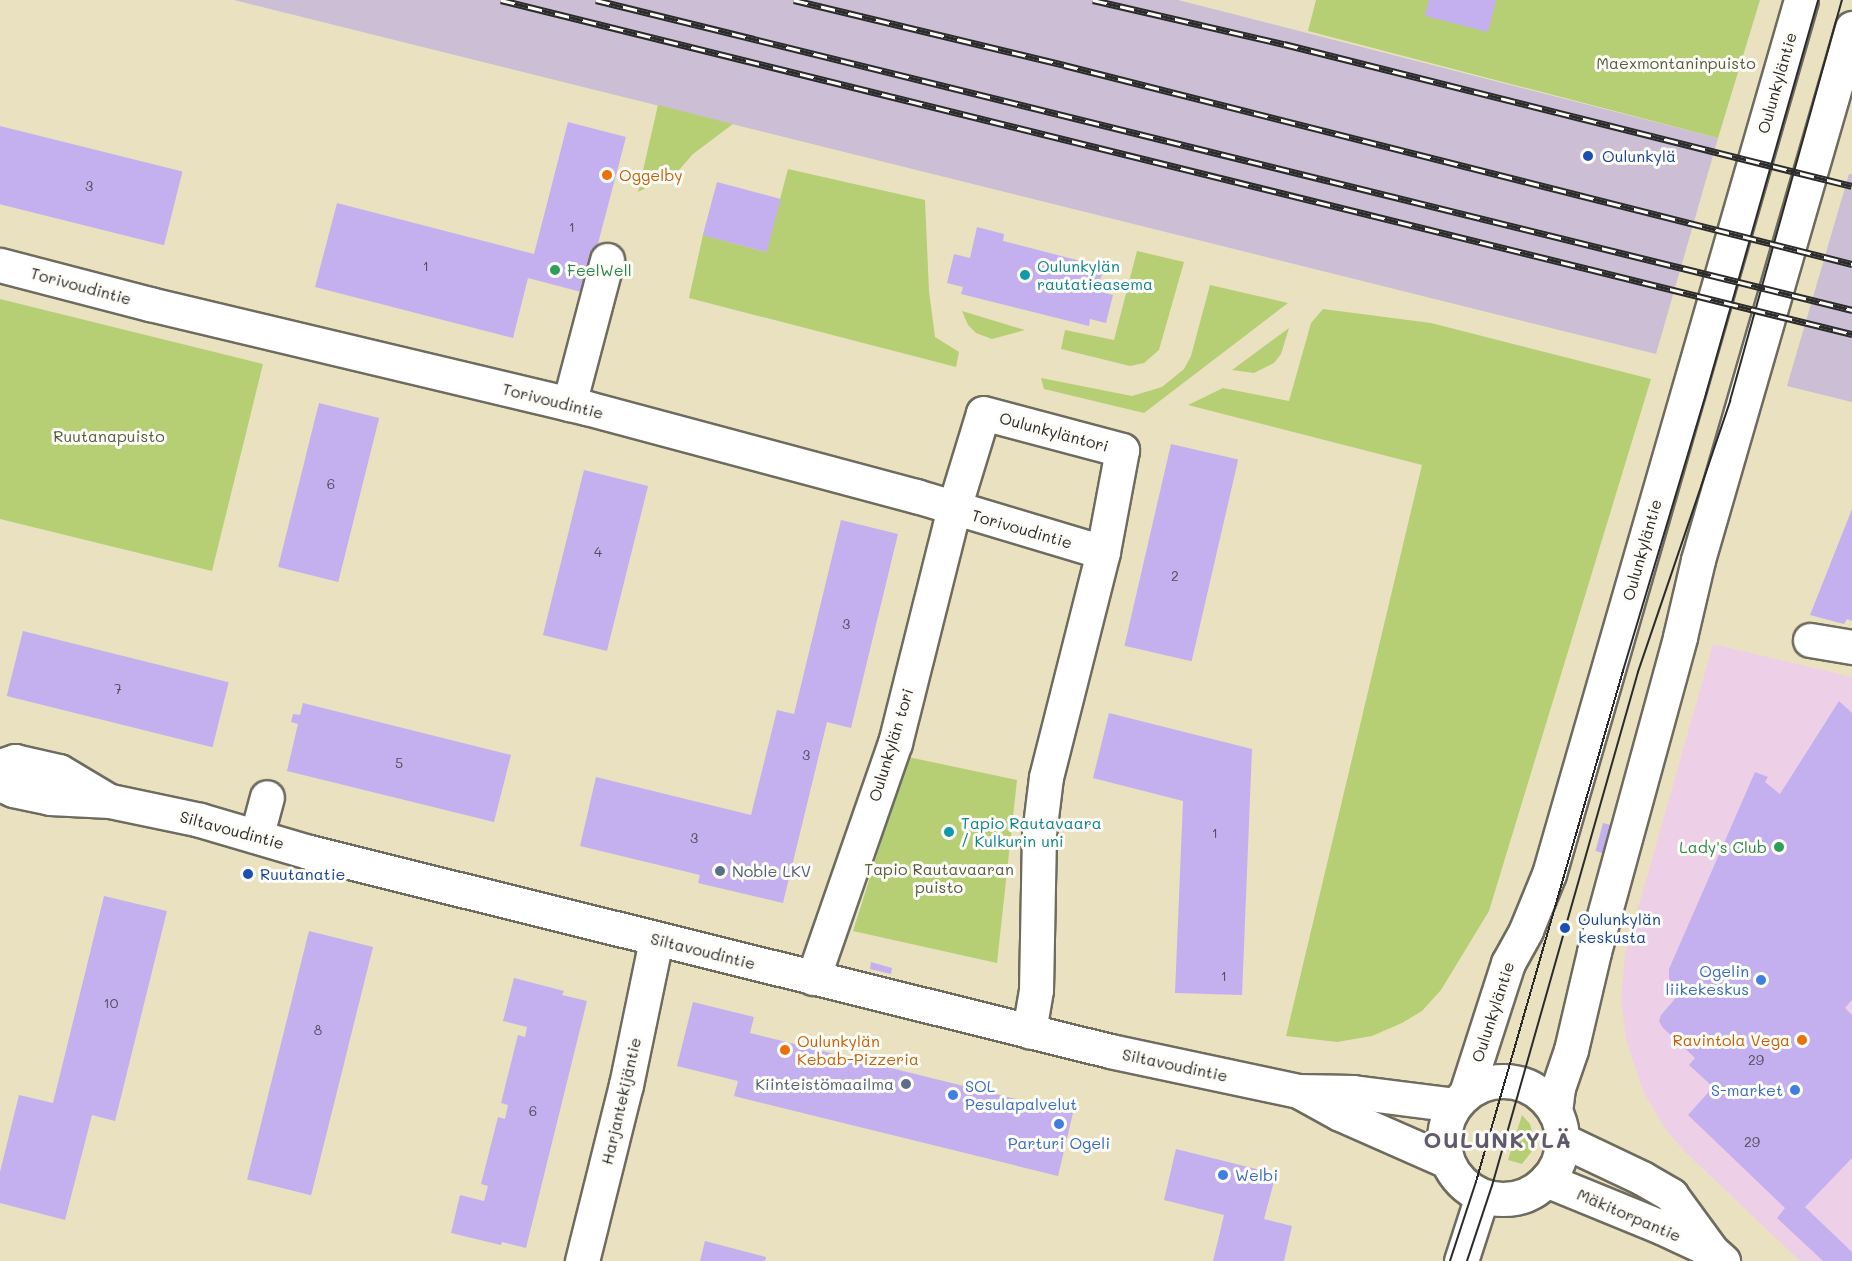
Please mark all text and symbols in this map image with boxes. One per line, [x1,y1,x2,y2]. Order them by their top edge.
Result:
street label: Oulunkyläntie [1753,30,1801,136]
park label: Maexmontaninpuisto [1596,53,1756,73]
place label: Oulunkylä [1602,146,1676,166]
marker: Oulunkylä [1579,147,1597,165]
place label: Oggelby [619,165,683,185]
marker: Oggelby [600,168,614,182]
house number: 3 [85,178,93,194]
house number: 1 [569,219,575,235]
place label: Oulunkylän rautatieasema [1037,256,1153,294]
house number: 1 [423,258,429,274]
place label: FeelWell [567,260,632,280]
street label: Torivoudintie [28,263,134,309]
marker: FeelWell [548,263,562,277]
marker: Oulunkylän rautatieasema [1018,268,1032,282]
street label: Torivoudintie [500,379,606,423]
street label: Oulunkyläntori [997,408,1111,456]
park label: Ruutanapuisto [53,426,165,446]
house number: 6 [327,476,335,492]
street label: Oulunkyläntie [1618,497,1666,603]
street label: Torivoudintie [969,505,1075,553]
house number: 4 [594,544,602,560]
house number: 2 [1171,568,1179,584]
house number: 3 [842,616,850,632]
house number: 7 [114,681,122,697]
street label: Oulunkylän tori [865,686,917,804]
house number: 3 [802,747,810,763]
house number: 5 [395,755,403,771]
street label: Siltavoudintie [178,807,286,853]
place label: Tapio Rautavaara / Kulkurin uni [961,813,1102,851]
marker: Tapio Rautavaara / Kulkurin uni [942,825,956,839]
house number: 1 [1212,825,1218,841]
house number: 3 [690,830,698,846]
place label: Lady's Club [1679,837,1767,857]
marker: Lady's Club [1772,840,1786,854]
park label: Tapio Rautavaaran puisto [864,859,1014,897]
place label: Noble LKV [732,861,811,881]
place label: Ruutanatie [260,864,345,884]
marker: Noble LKV [713,864,727,878]
marker: Ruutanatie [241,867,255,881]
place label: Oulunkylän keskusta [1578,909,1661,947]
marker: Oulunkylän keskusta [1556,919,1574,937]
street label: Siltavoudintie [649,929,757,973]
street label: Oulunkyläntie [1468,959,1518,1065]
place label: Ogelin liikekeskus [1666,961,1749,999]
house number: 1 [1221,968,1227,984]
marker: Ogelin liikekeskus [1754,973,1768,987]
house number: 10 [104,995,118,1011]
house number: 8 [314,1022,322,1038]
place label: Ravintola Vega [1672,1030,1790,1050]
place label: Oulunkylän Kebab-Pizzeria [797,1031,919,1069]
marker: Ravintola Vega [1795,1033,1809,1047]
street label: Harjantekijäntie [597,1036,645,1166]
marker: Oulunkylän Kebab-Pizzeria [778,1043,792,1057]
street label: Siltavoudintie [1120,1044,1230,1086]
house number: 29 [1748,1052,1764,1068]
place label: Kiinteistömaailma [755,1074,894,1094]
place label: SOL Pesulapalvelut [965,1076,1077,1114]
marker: Kiinteistömaailma [899,1077,913,1091]
place label: S-market [1711,1080,1783,1100]
marker: S-market [1788,1083,1802,1097]
marker: SOL Pesulapalvelut [946,1088,960,1102]
house number: 6 [529,1103,537,1119]
marker: Parturi Ogeli [1052,1117,1066,1131]
district label: OULUNKYLÄ [1424,1127,1572,1153]
place label: Parturi Ogeli [1008,1133,1110,1153]
house number: 29 [1744,1134,1760,1150]
place label: Welbi [1235,1165,1278,1185]
marker: Welbi [1216,1168,1230,1182]
street label: Mäkitorpantie [1574,1184,1684,1246]

